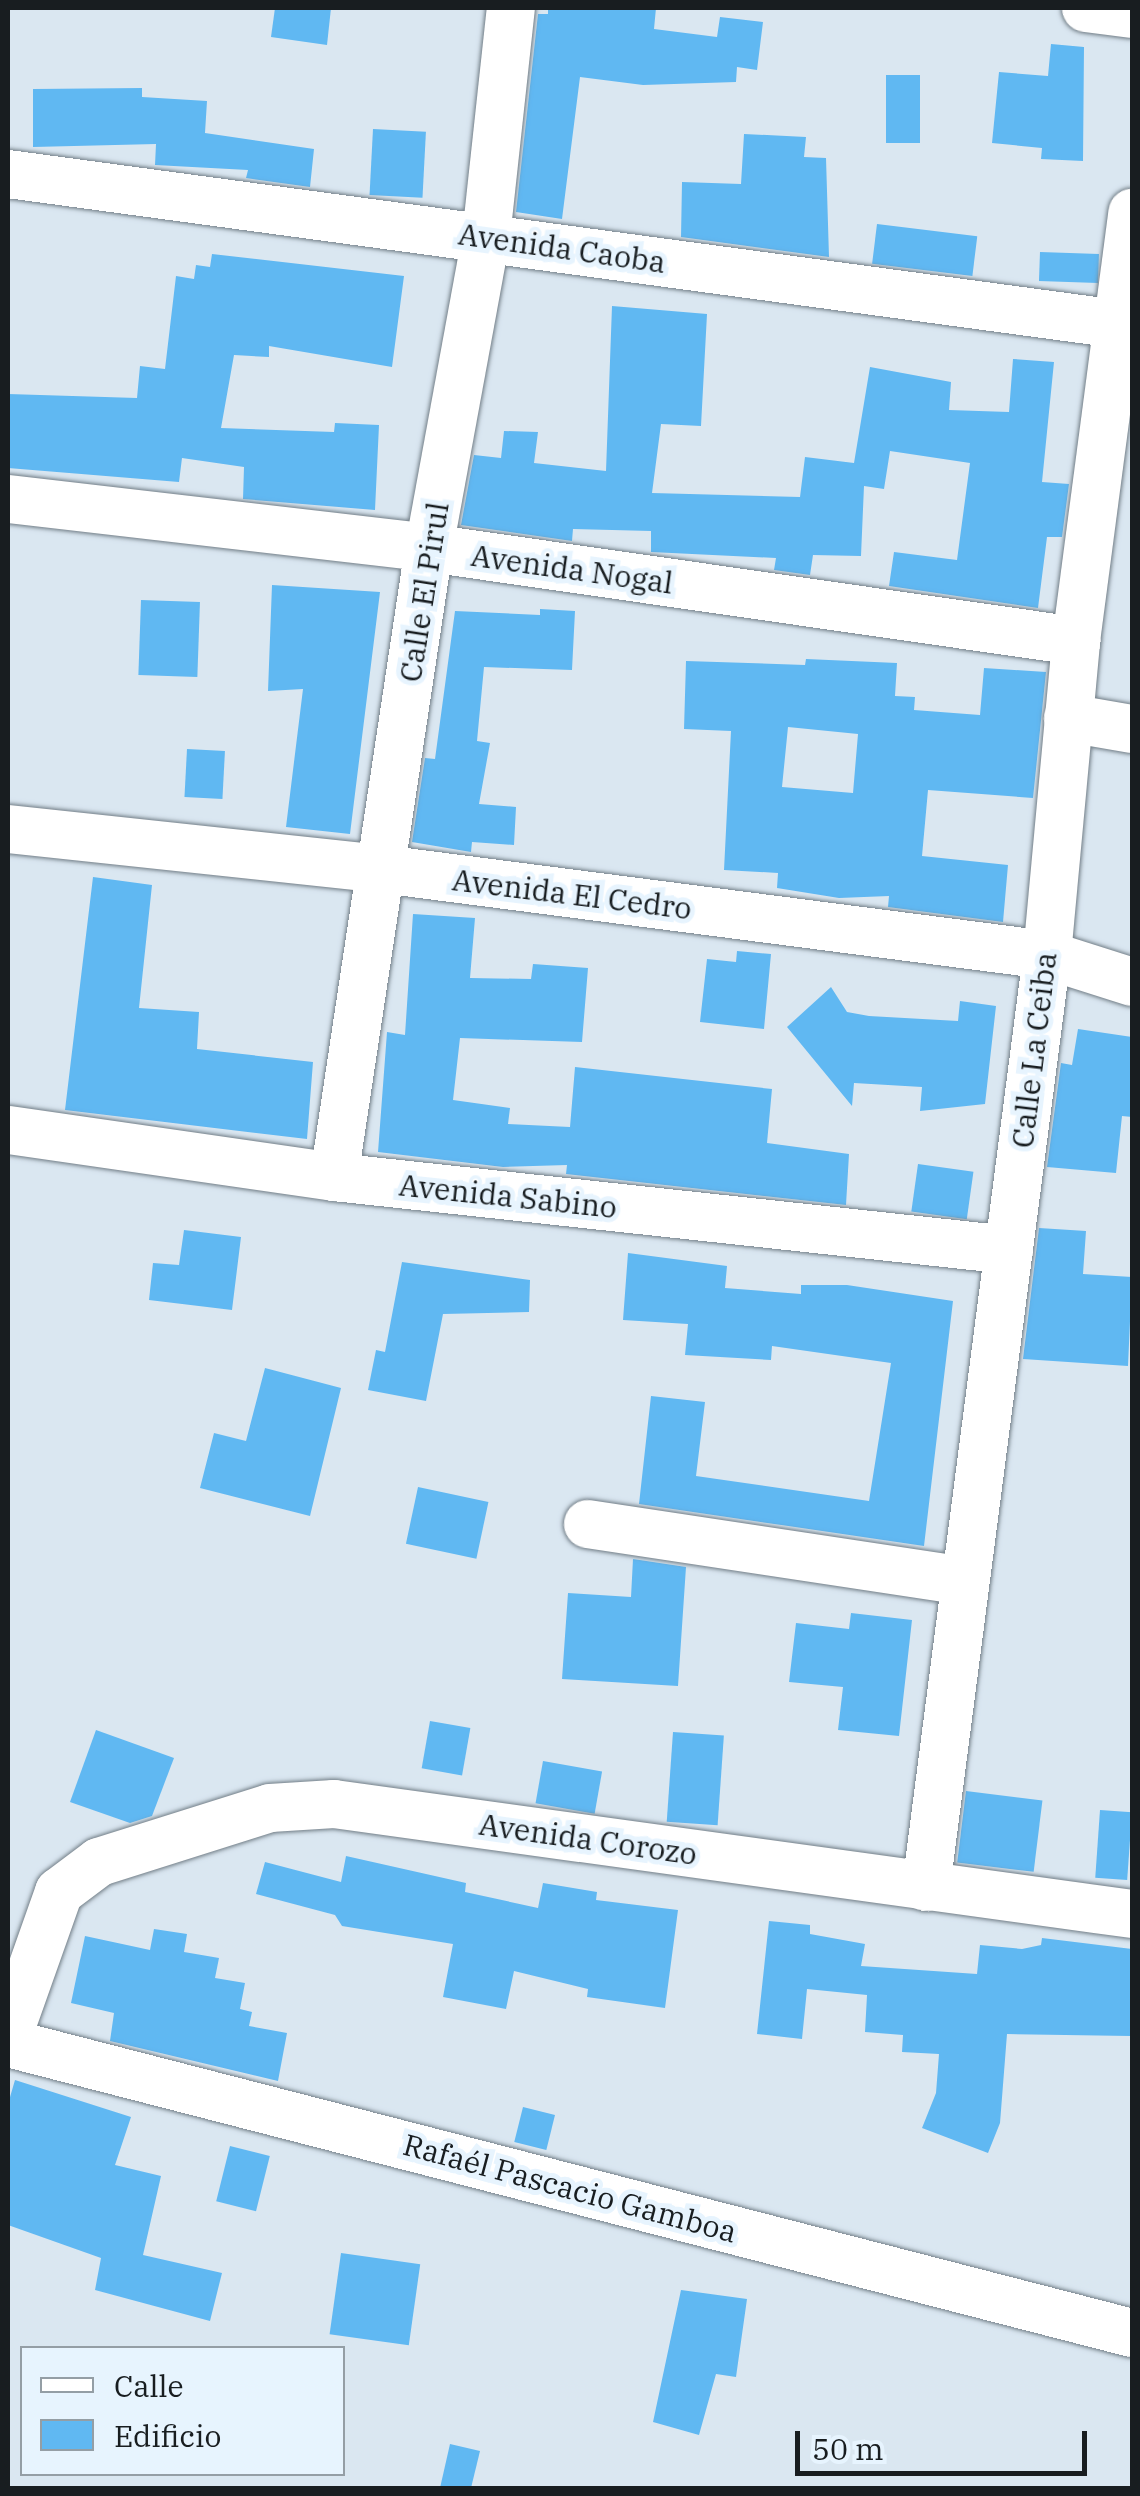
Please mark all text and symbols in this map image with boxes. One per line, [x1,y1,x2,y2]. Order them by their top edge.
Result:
street label: Avenida Caoba [456,216,668,280]
street label: Calle El Pirul [392,500,456,684]
street label: Avenida Nogal [469,537,675,601]
street label: Avenida El Cedro [450,861,694,927]
street label: Calle La Ceiba [1004,950,1064,1150]
street label: Avenida Sabino [397,1167,619,1225]
street label: Avenida Corozo [477,1806,699,1872]
street label: Rafaél Pascacio Gamboa [399,2126,741,2250]
legend [20,2346,345,2476]
text: Calle [114,2366,184,2405]
scale bar [800,2411,1092,2473]
text: Edificio [114,2416,221,2455]
text: 50 m [812,2429,884,2468]

